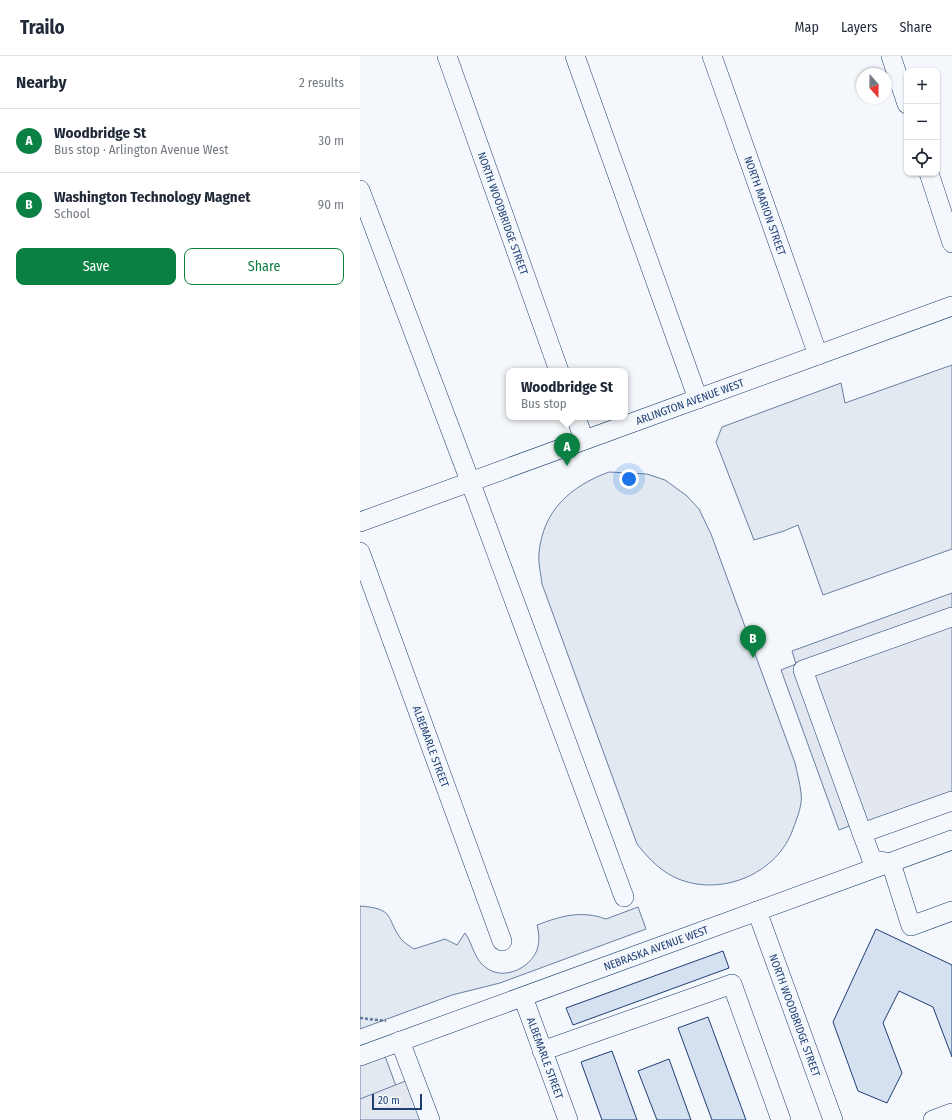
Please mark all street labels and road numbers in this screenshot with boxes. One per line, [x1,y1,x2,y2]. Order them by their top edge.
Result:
street label: NORTH WOODBRIDGE STREET [475,150,531,277]
street label: NORTH MARION STREET [742,155,789,258]
street label: ARLINGTON AVENUE WEST [634,376,746,427]
street label: ALBEMARLE STREET [410,704,452,790]
street label: NEBRASKA AVENUE WEST [602,923,711,973]
street label: NORTH WOODBRIDGE STREET [767,952,823,1079]
street label: ALBEMARLE STREET [524,1015,567,1101]

